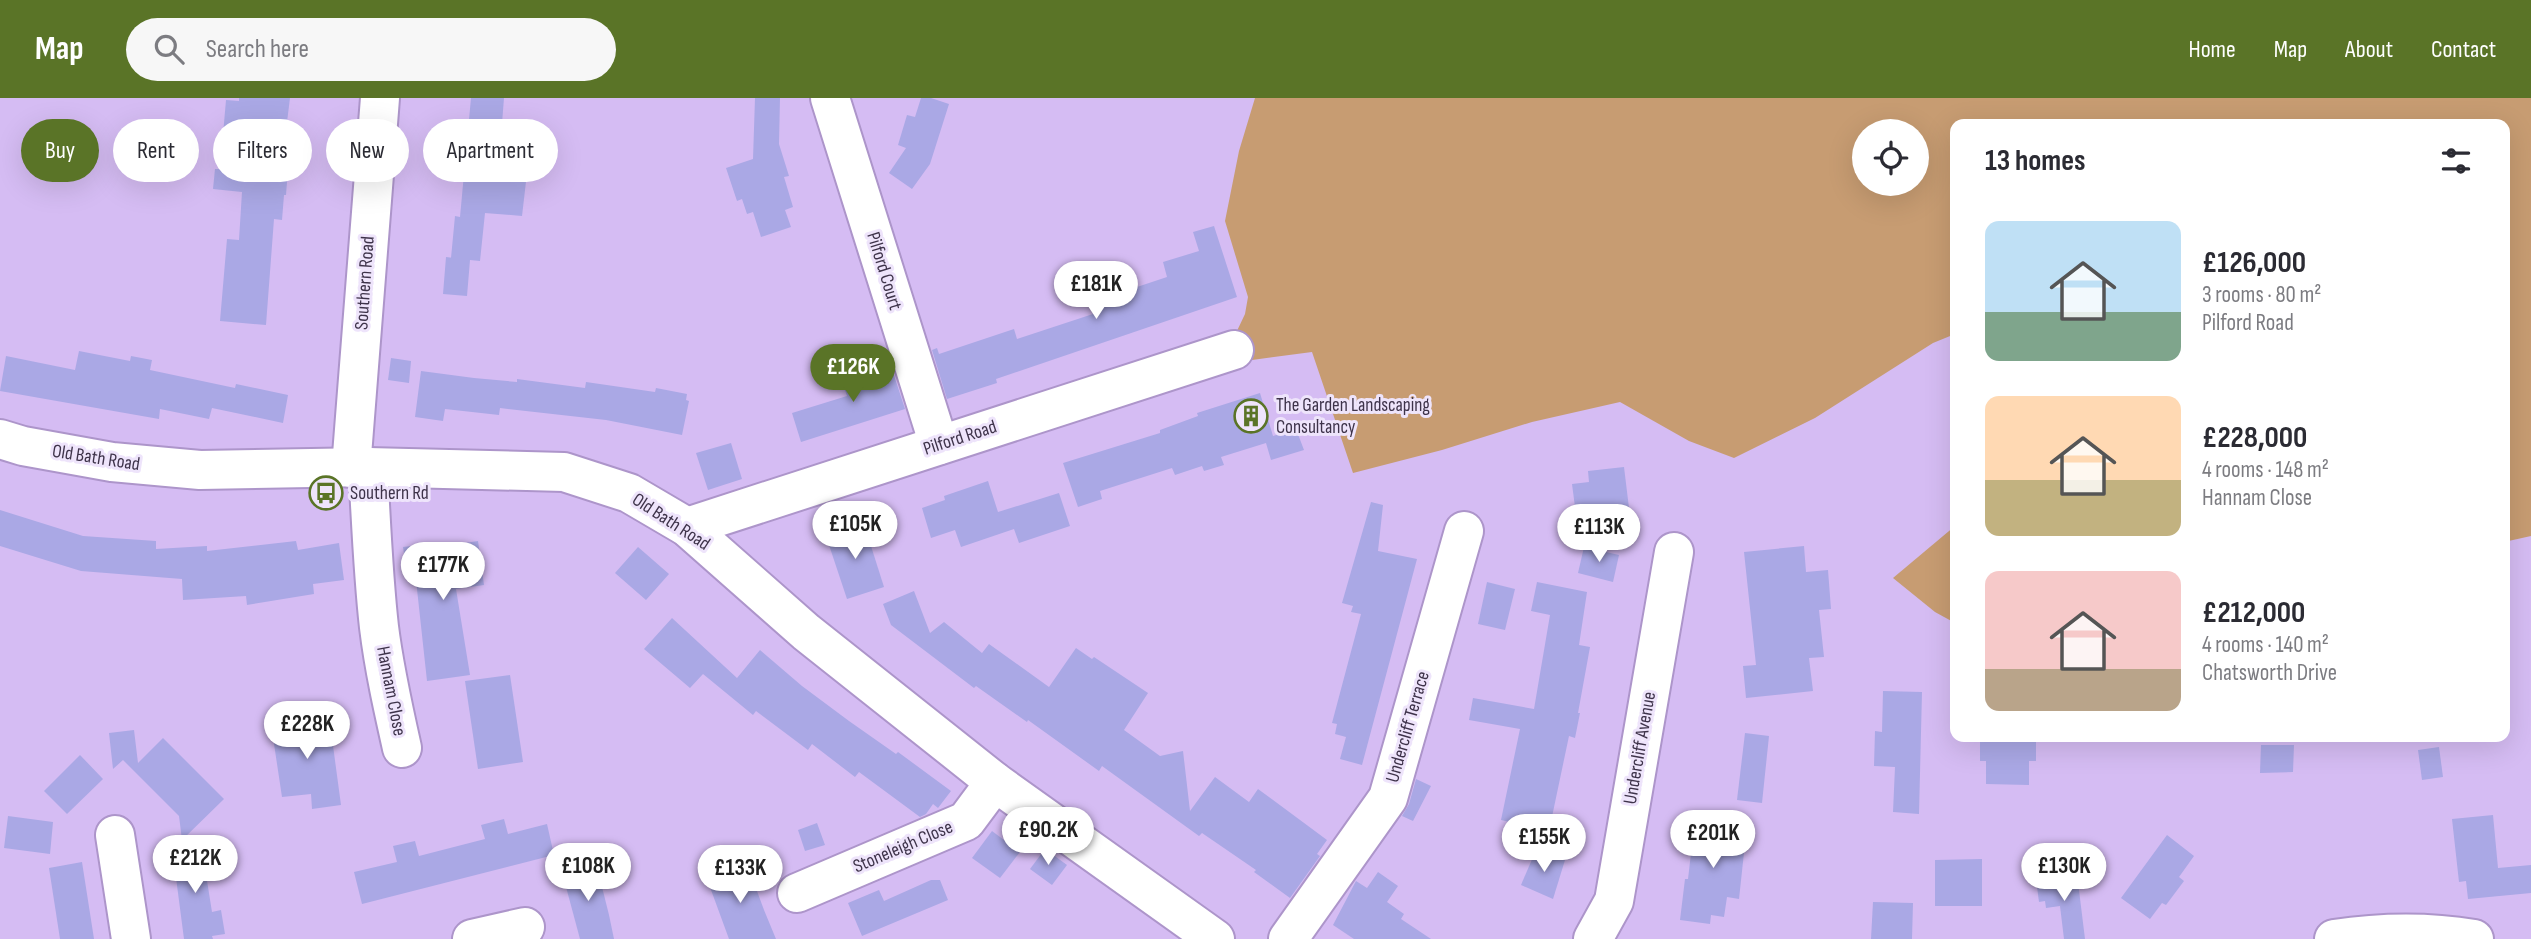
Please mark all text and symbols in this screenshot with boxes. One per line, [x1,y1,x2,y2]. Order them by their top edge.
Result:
search box [126,18,616,81]
text: Map [35,29,84,69]
icon: search [150,30,188,68]
text: Search here [206,34,309,65]
text: Home [2188,35,2236,64]
text: Map [2274,35,2307,64]
text: About [2345,35,2393,64]
text: Contact [2431,35,2496,64]
chip: Buy [21,119,99,182]
chip: Rent [113,119,199,182]
chip: Filters [213,119,312,182]
chip: New [326,119,409,182]
chip: Apartment [423,119,558,182]
map controls [1852,119,1929,196]
button: locate [1852,119,1929,196]
icon: filters [2437,142,2475,180]
text: 13 homes [1985,143,2086,179]
street label: Pilford Court [861,229,907,313]
street label: Southern Road [350,235,380,331]
text: £126,000 [2202,245,2306,281]
icon: home [2041,249,2125,333]
pin: £181K [1047,262,1145,321]
text: £181K [1070,270,1122,298]
text: 3 rooms · 80 m² [2202,281,2321,309]
text: Pilford Road [2202,309,2294,337]
pin: £126K [804,344,902,404]
text: £126K [826,353,880,381]
place label: The Garden Landscaping Consultancy [1276,394,1430,439]
building icon: The Garden Landscaping Consultancy [1232,397,1270,435]
street label: Pilford Road [920,415,1000,461]
text: £228,000 [2202,420,2307,456]
icon: home [2041,424,2125,508]
street label: Old Bath Road [51,440,141,476]
text: 4 rooms · 148 m² [2202,456,2329,484]
bus stop icon: Southern Rd [307,474,345,512]
place label: Southern Rd [350,482,429,505]
text: Hannam Close [2202,484,2312,512]
street label: Old Bath Road [628,488,714,556]
pin: £105K [806,502,904,561]
pin: £113K [1550,504,1648,564]
text: £105K [828,510,882,538]
text: £113K [1573,513,1625,541]
pin: £177K [394,542,492,602]
text: £177K [417,551,469,579]
text: £212,000 [2202,595,2305,631]
icon: home [2041,599,2125,683]
text: 4 rooms · 140 m² [2202,631,2329,659]
street label: Hannam Close [371,644,411,738]
text: Chatsworth Drive [2202,659,2337,687]
street label: Undercliff Terrace [1381,669,1435,785]
street label: Undercliff Avenue [1619,690,1661,806]
pin: £228K [258,702,356,761]
text: £228K [280,710,334,738]
pin: £90.2K [991,808,1105,867]
pin: £201K [1664,810,1762,870]
pin: £155K [1495,814,1593,874]
street label: Stoneleigh Close [850,816,956,878]
text: £90.2K [1018,816,1078,844]
text: £201K [1686,819,1740,847]
text: £155K [1518,823,1570,851]
pin: £212K [146,836,244,895]
text: £212K [169,844,221,872]
pin: £108K [539,844,637,903]
pin: £130K [2015,844,2113,903]
pin: £133K [691,846,789,905]
text: £108K [561,852,615,880]
text: £130K [2037,852,2091,880]
text: £133K [714,854,766,882]

